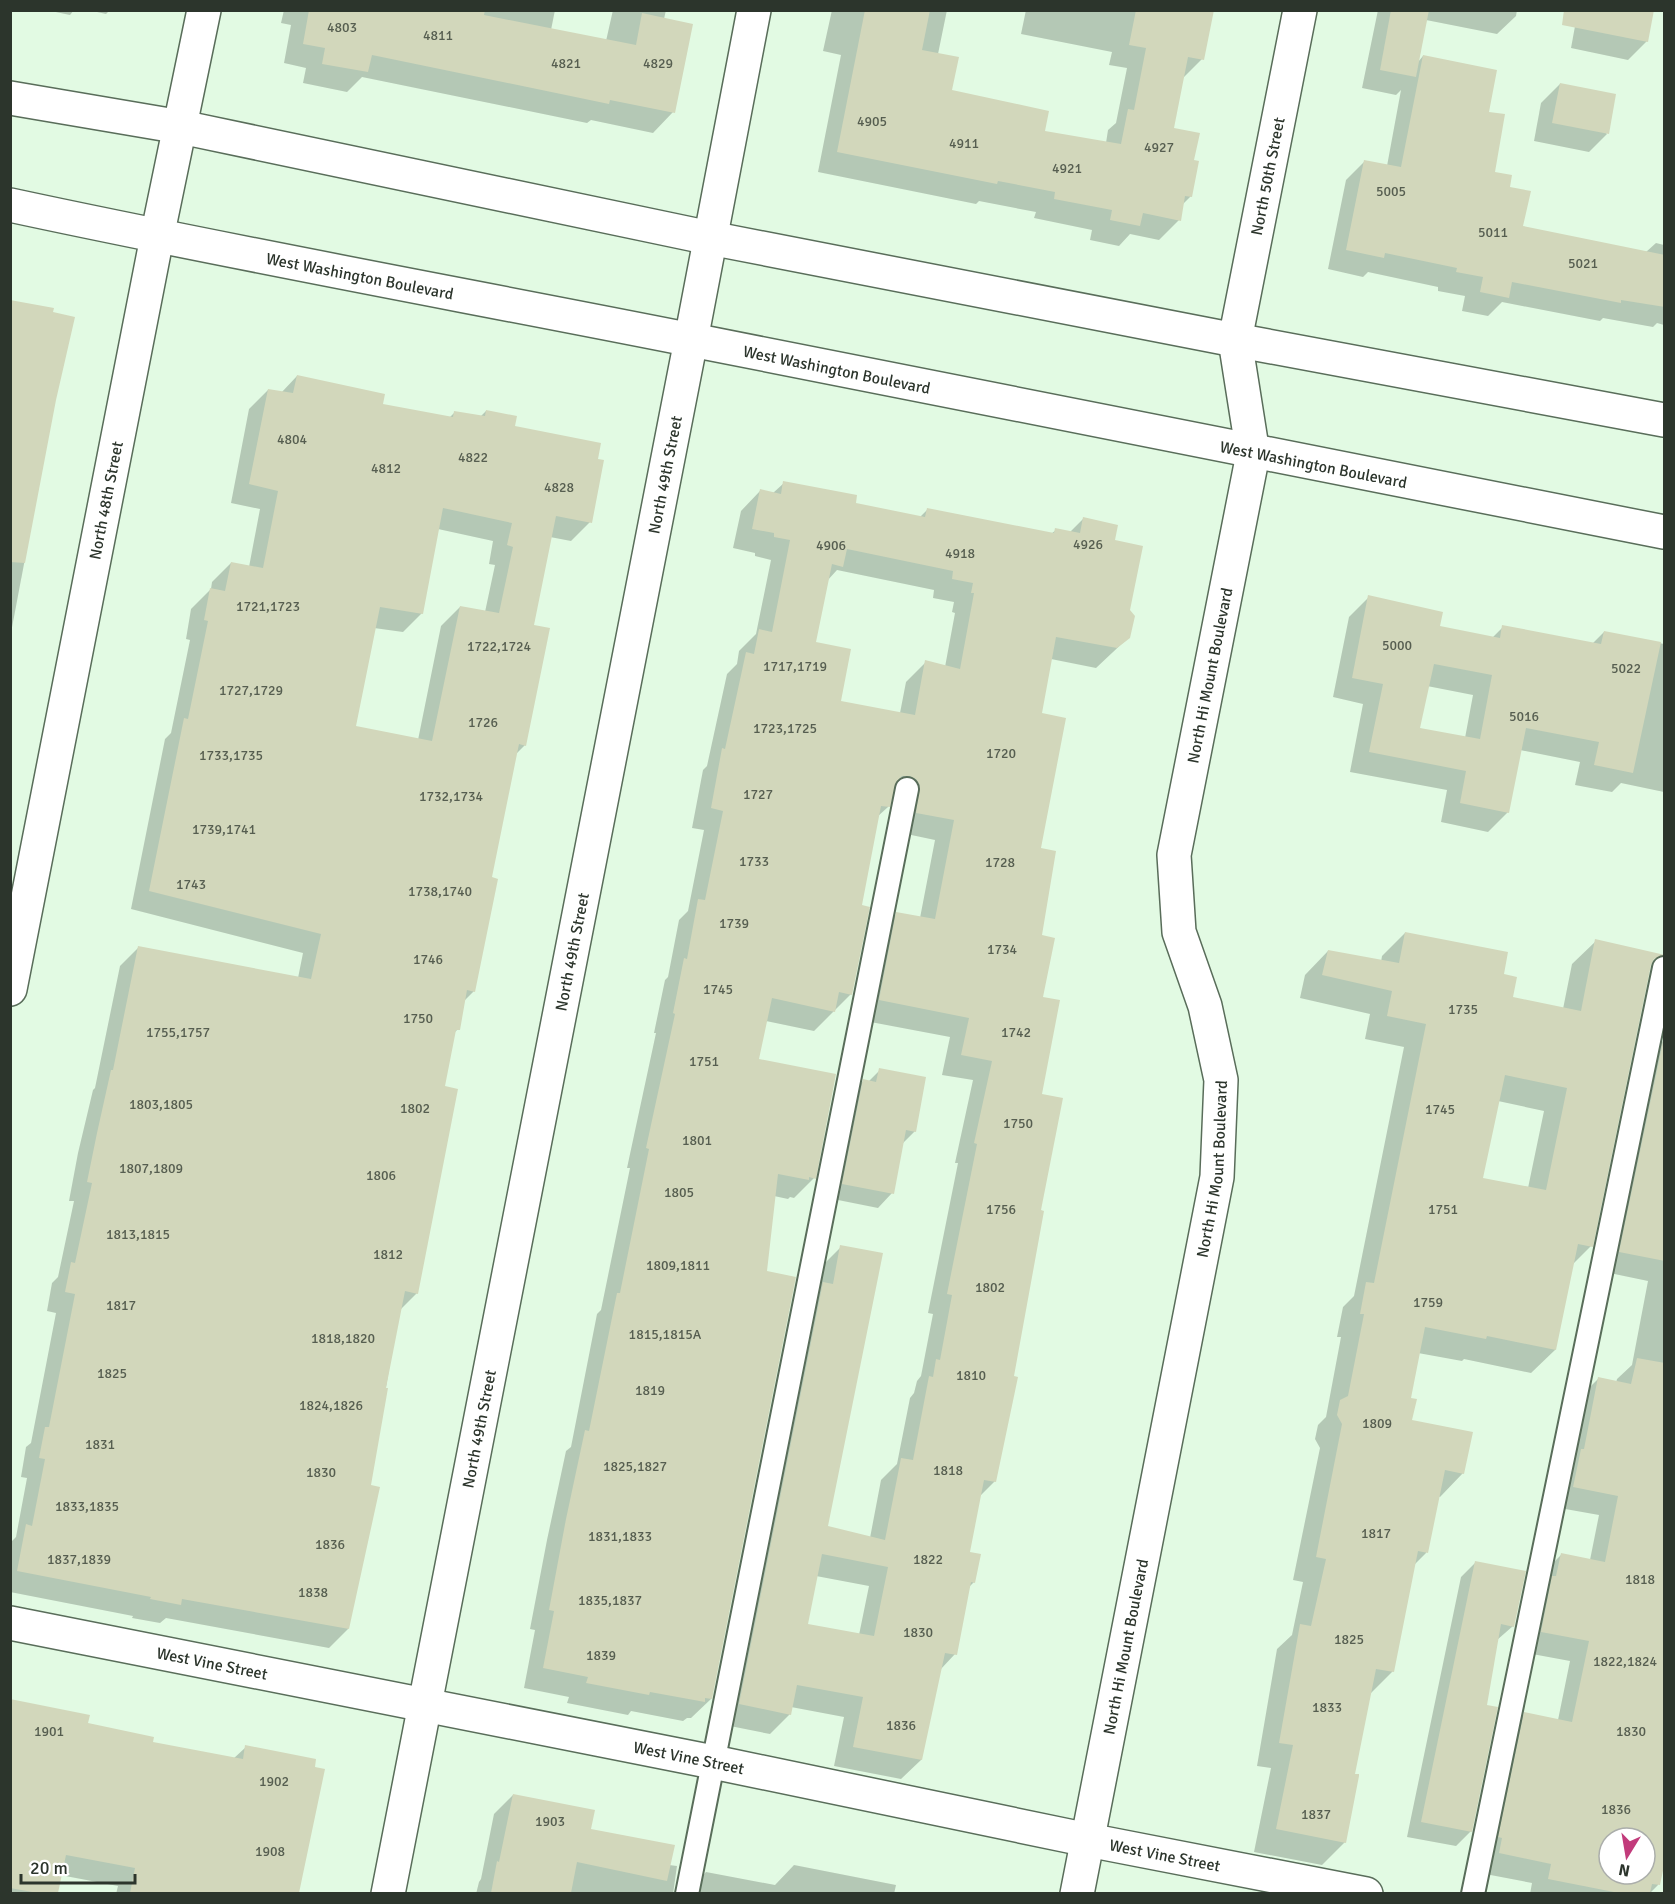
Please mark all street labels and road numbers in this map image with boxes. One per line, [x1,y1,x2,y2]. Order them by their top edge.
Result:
street label: North 50th Street [1247,115,1290,237]
street label: West Washington Boulevard [264,249,455,305]
street label: West Washington Boulevard [741,342,932,399]
street label: North 49th Street [644,414,687,536]
street label: West Washington Boulevard [1218,437,1409,493]
street label: North 48th Street [85,439,128,561]
street label: North Hi Mount Boulevard [1183,586,1237,765]
street label: North 49th Street [551,891,594,1013]
street label: North Hi Mount Boulevard [1192,1080,1232,1259]
street label: North 49th Street [458,1368,501,1490]
street label: North Hi Mount Boulevard [1099,1557,1153,1736]
street label: West Vine Street [155,1643,269,1685]
street label: West Vine Street [631,1737,746,1779]
street label: West Vine Street [1108,1835,1222,1877]

